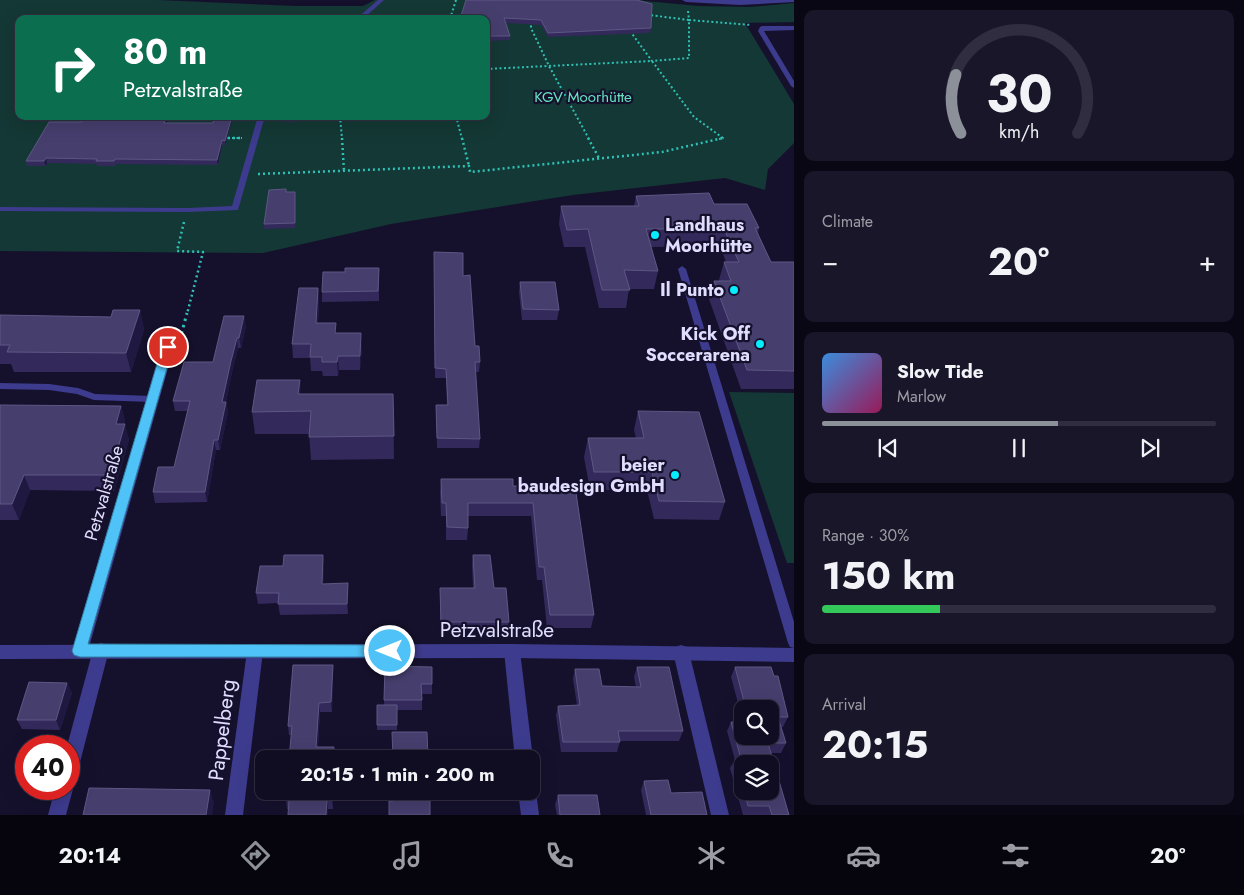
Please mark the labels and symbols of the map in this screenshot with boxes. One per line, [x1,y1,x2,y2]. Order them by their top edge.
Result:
park label: KGV Moorhütte [534,86,632,108]
place label: Landhaus Moorhütte [665,212,752,259]
marker: Landhaus Moorhütte [649,229,661,241]
place label: Il Punto [660,277,724,303]
marker: Il Punto [728,284,740,296]
place label: Kick Off Soccerarena [645,321,751,368]
pin [147,326,189,368]
marker: Kick Off Soccerarena [754,338,766,350]
street label: Petzvalstraße [78,442,130,544]
place label: beier baudesign GmbH [518,452,666,499]
marker: beier baudesign GmbH [669,469,681,481]
street label: Petzvalstraße [440,615,554,645]
position arrow [363,624,415,676]
street label: Pappelberg [201,677,243,783]
speed limit sign: 40 [15,735,80,800]

